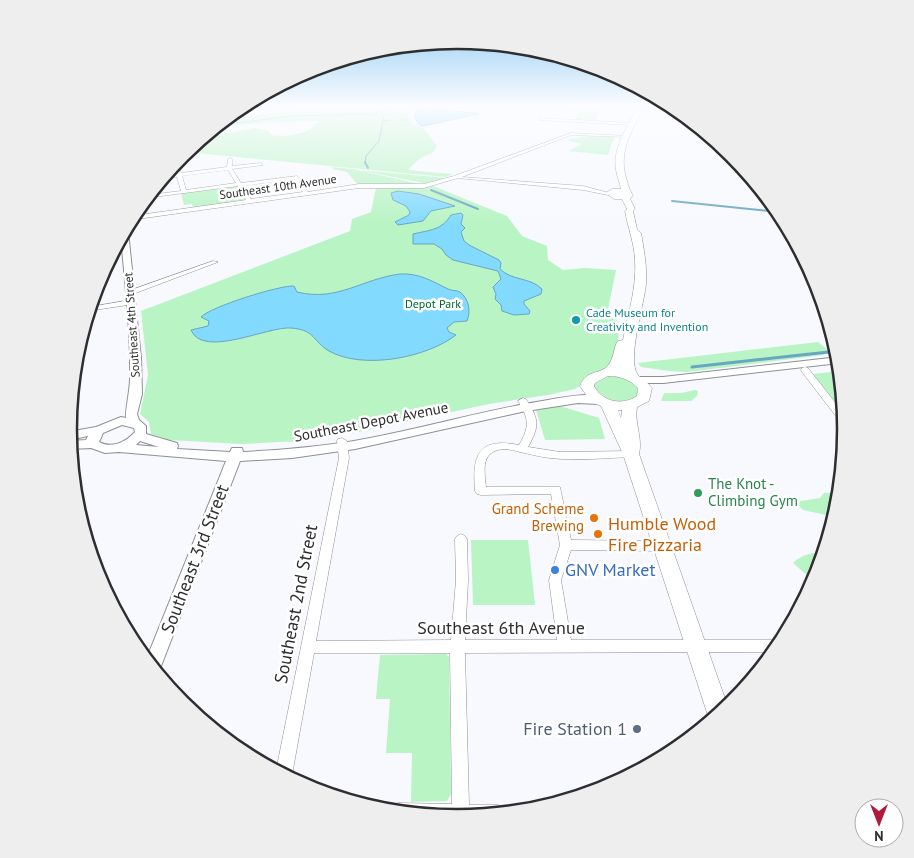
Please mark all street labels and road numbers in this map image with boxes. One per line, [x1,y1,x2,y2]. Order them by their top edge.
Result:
street label: Southeast 10th Avenue [218,171,338,202]
street label: Southeast 4th Street [120,272,143,378]
street label: Southeast Depot Avenue [292,397,450,446]
street label: Southeast 3rd Street [156,481,234,637]
street label: Southeast 2nd Street [269,522,322,685]
street label: Southeast 6th Avenue [417,616,585,639]

